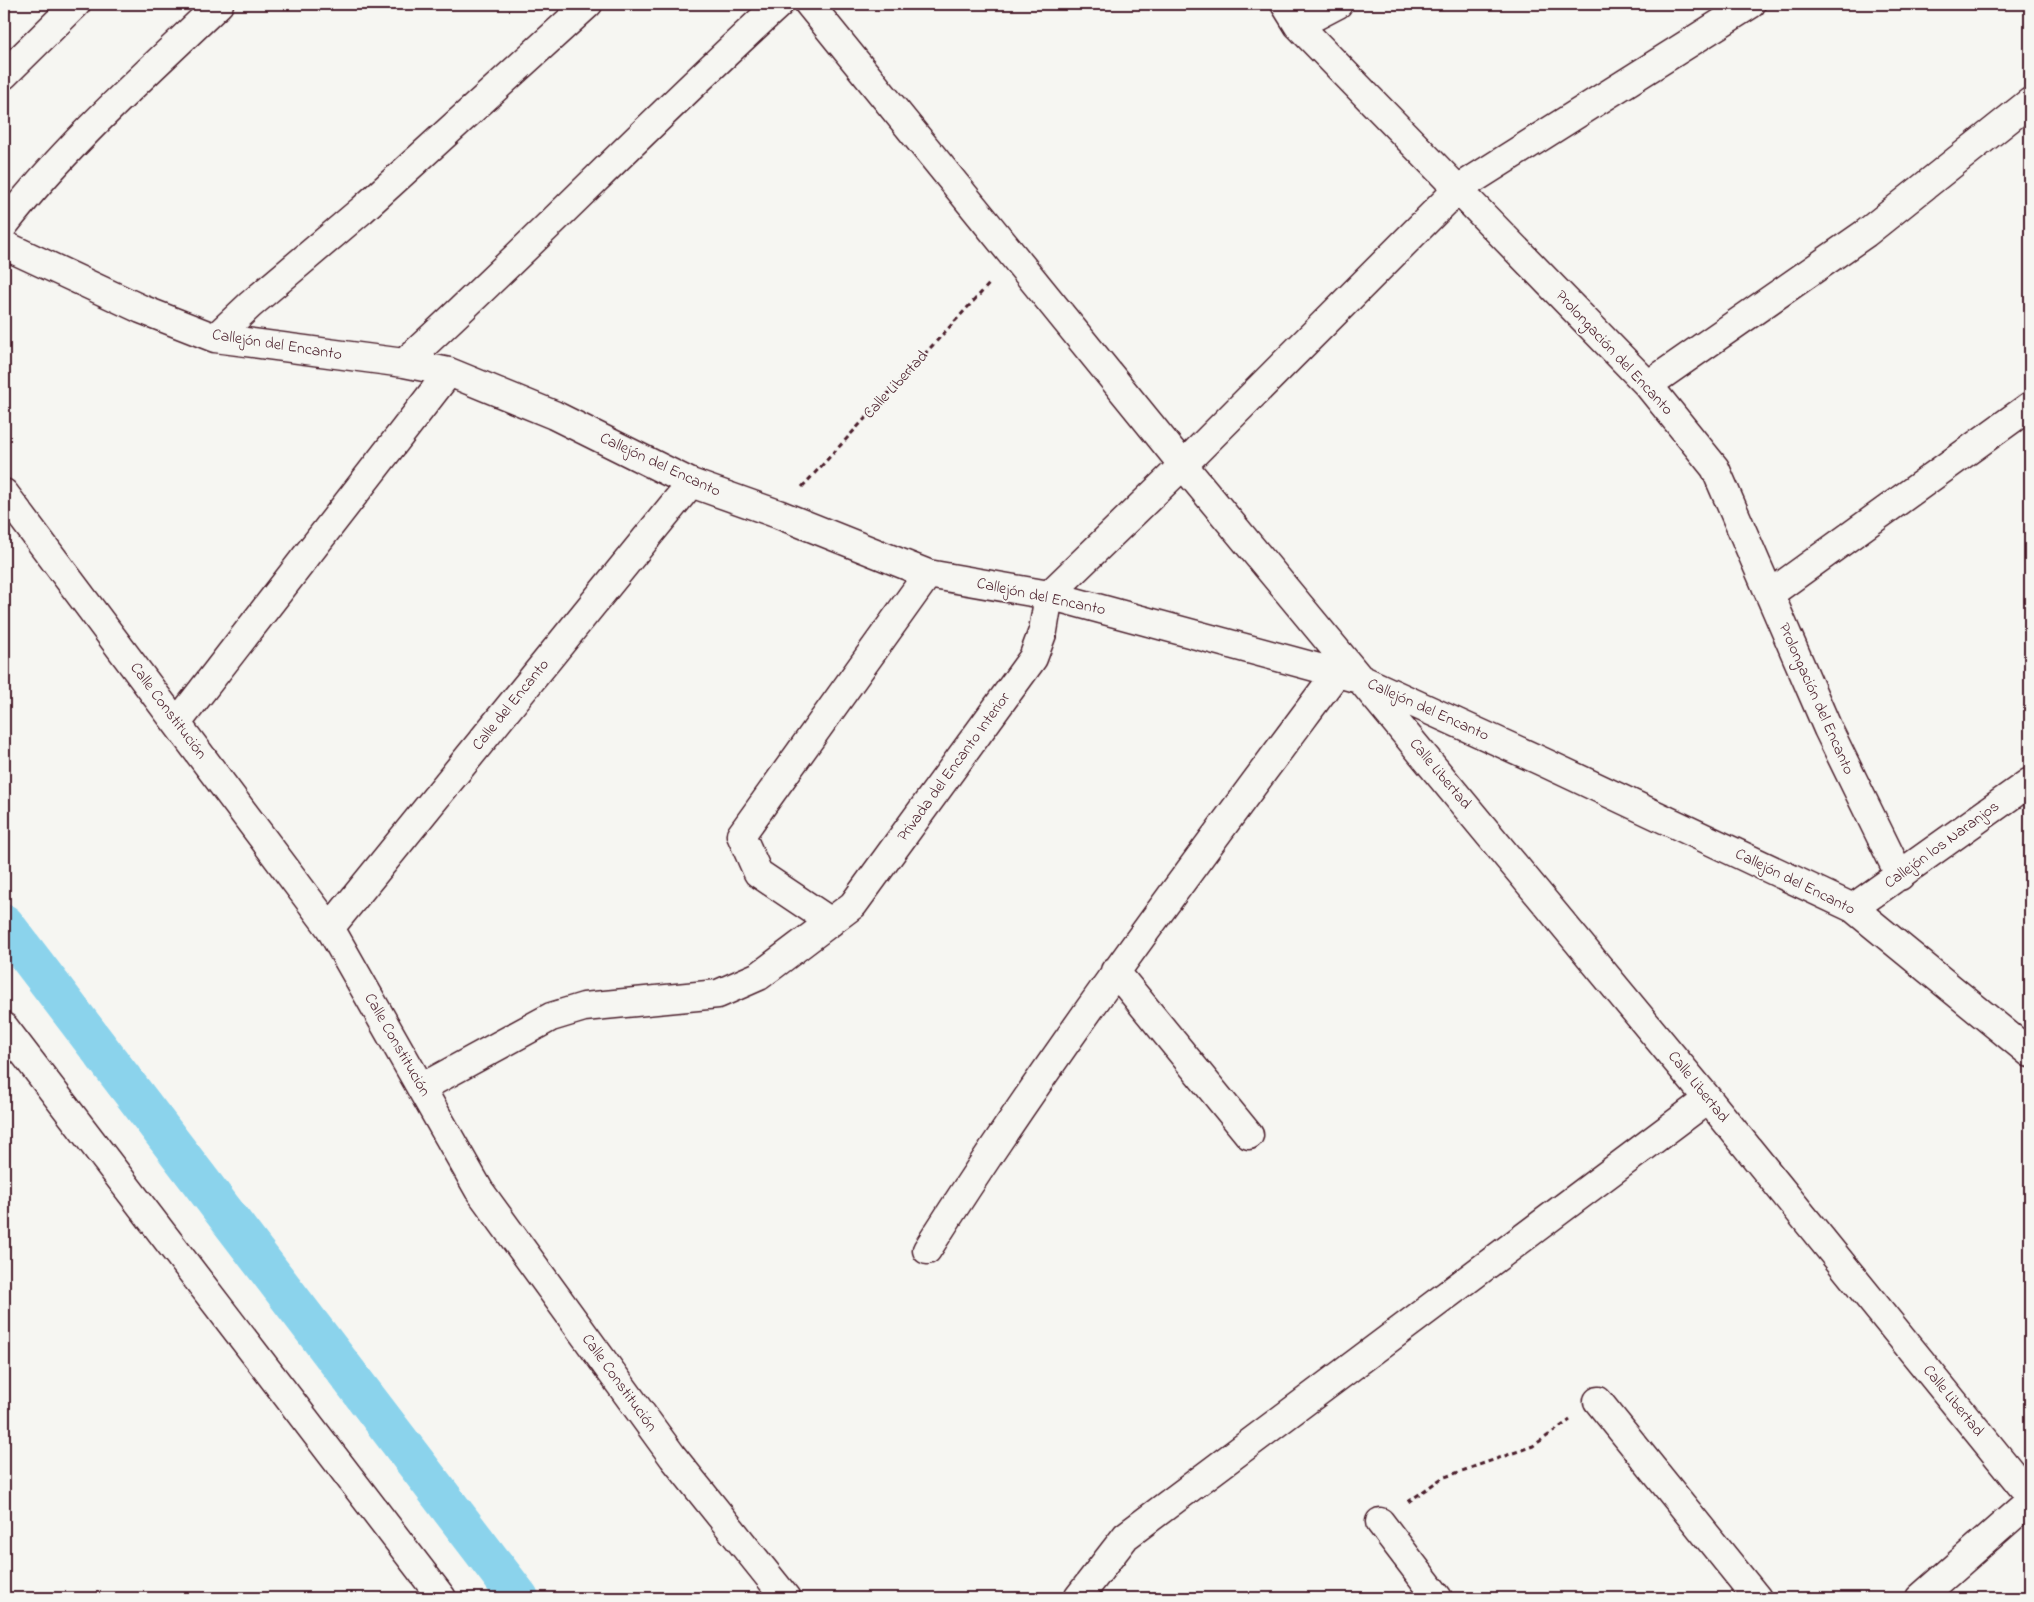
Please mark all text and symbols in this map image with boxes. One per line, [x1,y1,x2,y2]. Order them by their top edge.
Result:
street label: Prolongación del Encanto [1549,285,1679,421]
street label: Callejón del Encanto [210,323,344,367]
street label: Calle Libertad [858,345,934,425]
street label: Callejón del Encanto [596,426,724,504]
street label: Callejón del Encanto [974,572,1108,622]
street label: Prolongación del Encanto [1772,619,1860,779]
street label: Calle del Encanto [467,654,555,756]
street label: Calle Constitución [123,657,213,765]
street label: Callejón del Encanto [1363,672,1493,748]
street label: Privada del Encanto Interior [891,687,1017,847]
street label: Calle Libertad [1403,733,1477,815]
street label: Callejón los Naranjos [1879,795,2005,895]
street label: Callejón del Encanto [1731,842,1859,922]
street label: Calle Constitución [358,989,436,1101]
street label: Calle Libertad [1662,1046,1735,1128]
street label: Calle Constitución [575,1329,663,1437]
street label: Calle Libertad [1917,1360,1990,1442]

